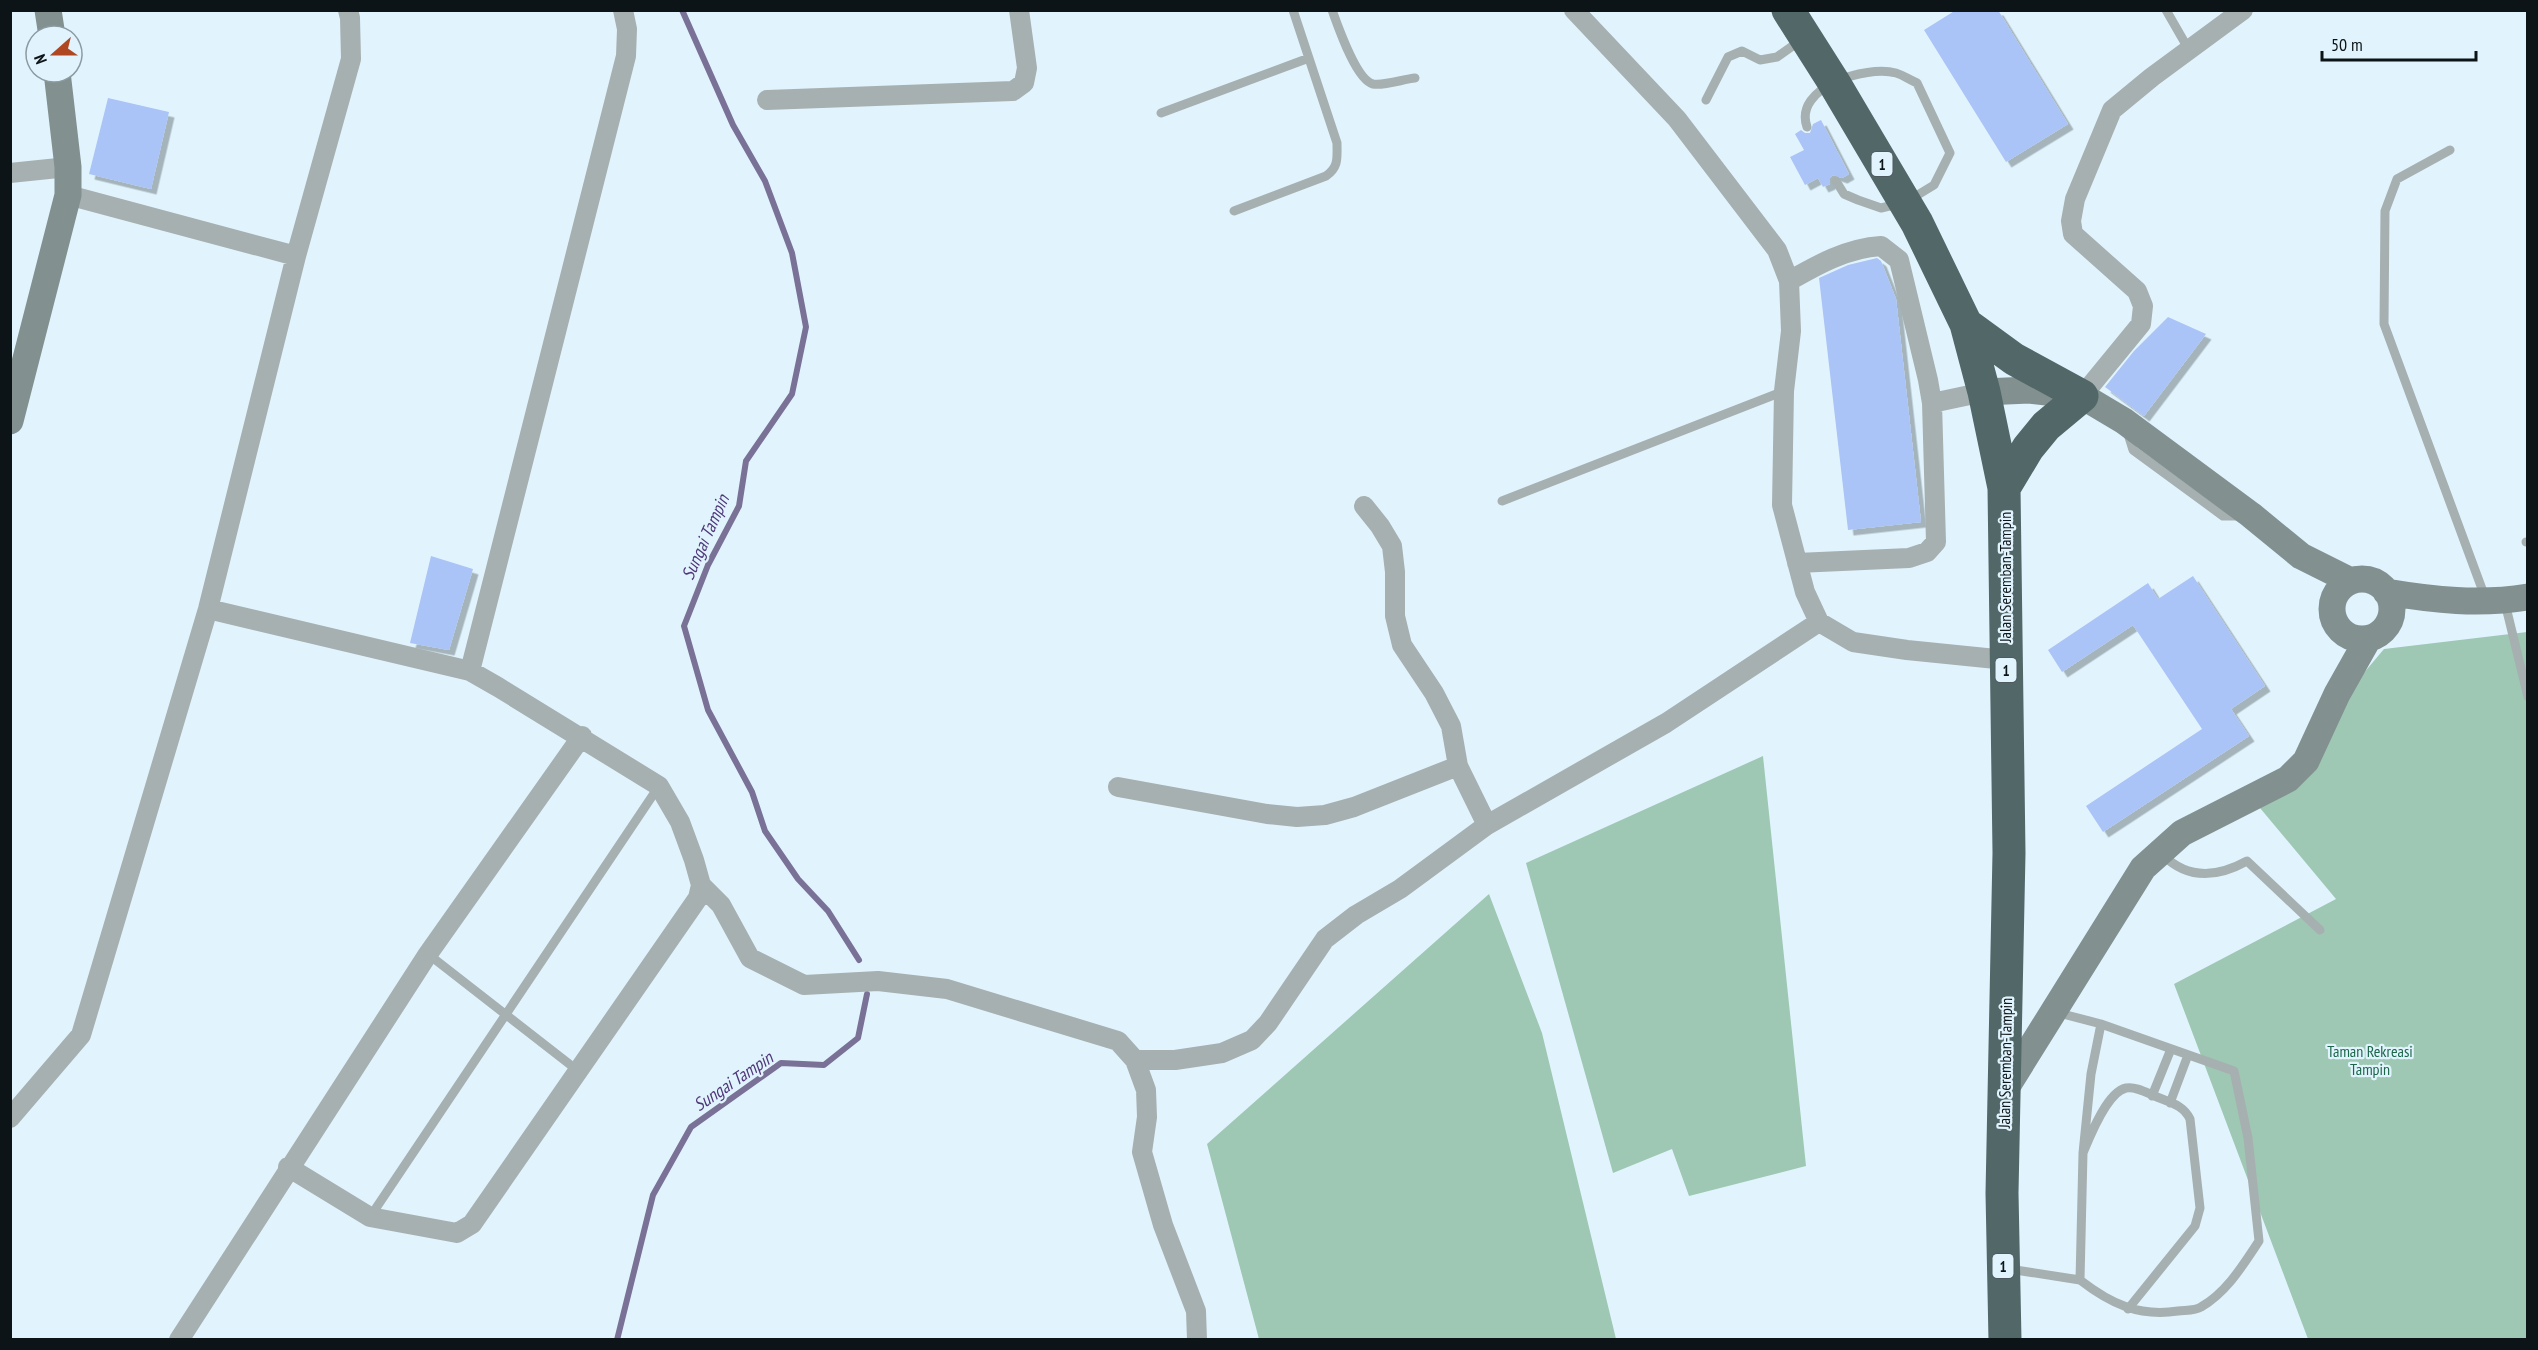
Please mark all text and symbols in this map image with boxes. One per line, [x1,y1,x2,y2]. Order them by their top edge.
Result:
north arrow [24,24,84,84]
scale bar [2322,24,2476,62]
text: 50 m [2331,33,2363,56]
text: N [29,52,51,67]
road number: 1 [1872,152,1892,176]
water label: Sungai Tampin [676,490,734,583]
street label: Jalan Seremban-Tampin [1995,512,2015,643]
road number: 1 [1996,658,2016,682]
street label: Jalan Seremban-Tampin [1994,998,2016,1129]
park label: Taman Rekreasi Tampin [2327,1041,2413,1079]
water label: Sungai Tampin [689,1045,778,1116]
road number: 1 [1992,1254,2014,1278]

